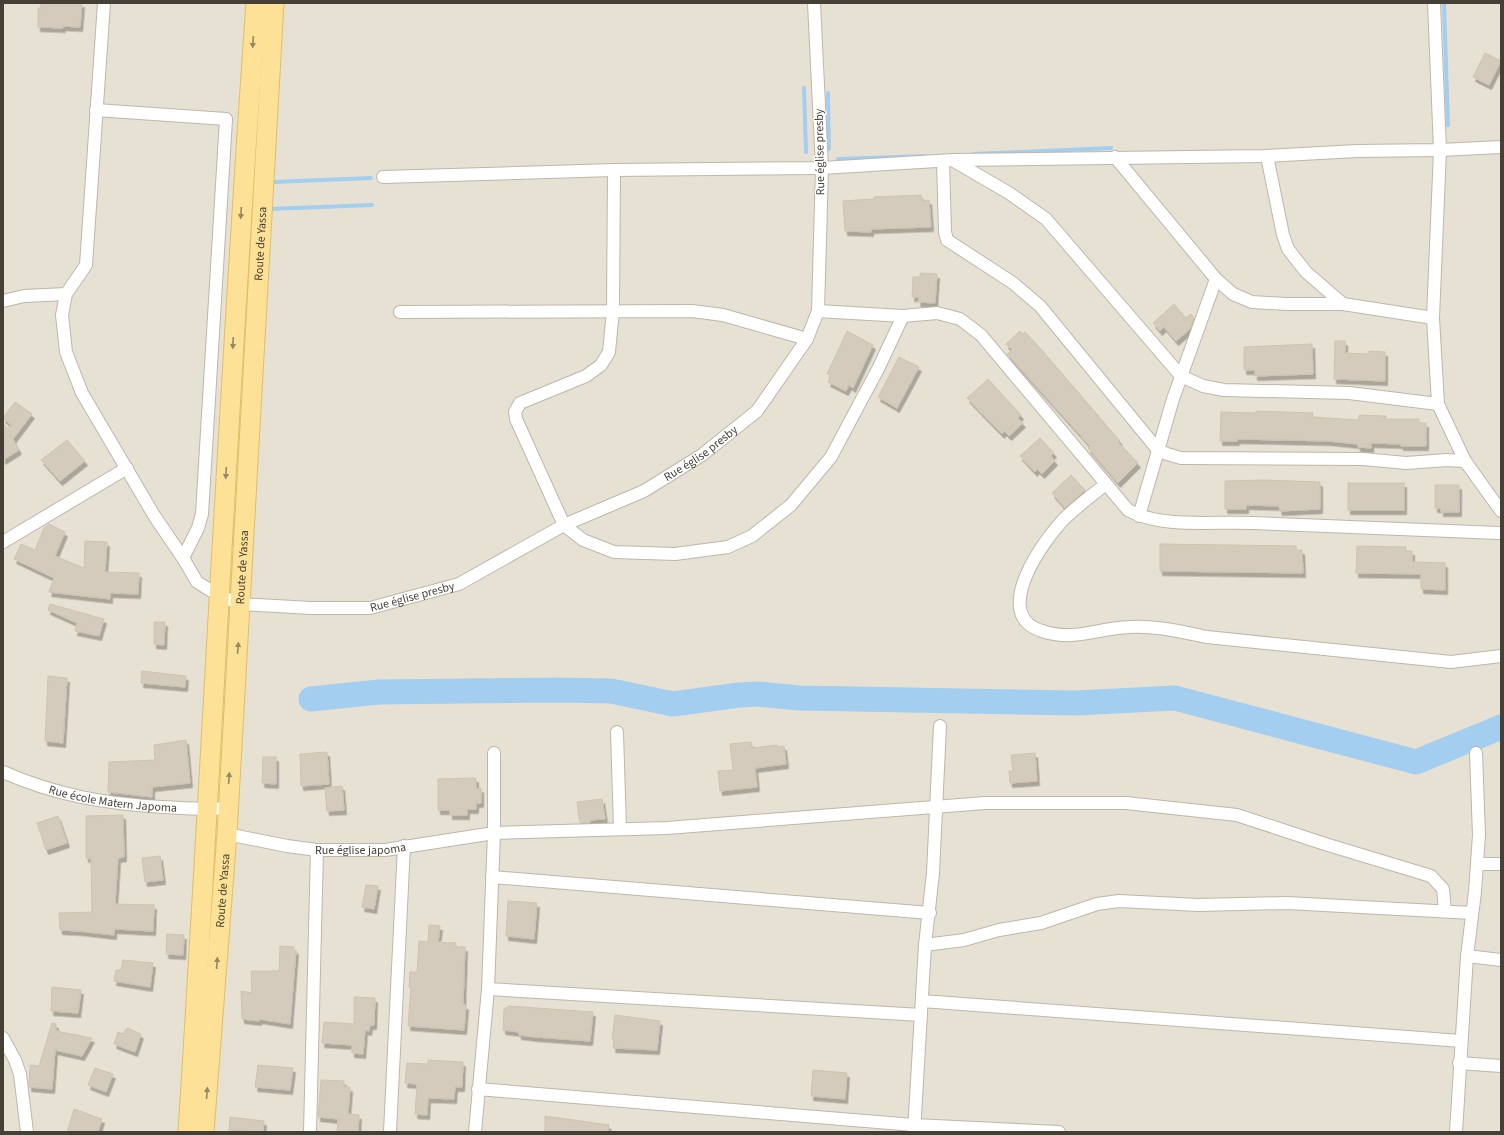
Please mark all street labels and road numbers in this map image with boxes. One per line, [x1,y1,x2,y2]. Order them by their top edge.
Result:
street label: Rue église presby [811,108,829,196]
street label: Route de Yassa [250,206,271,281]
street label: Rue église presby [660,421,741,485]
street label: Route de Yassa [232,530,253,605]
street label: Rue église presby [368,577,457,616]
street label: Rue école Matern Japoma [47,781,178,816]
street label: Rue église japoma [315,838,407,859]
street label: Route de Yassa [211,853,234,928]

